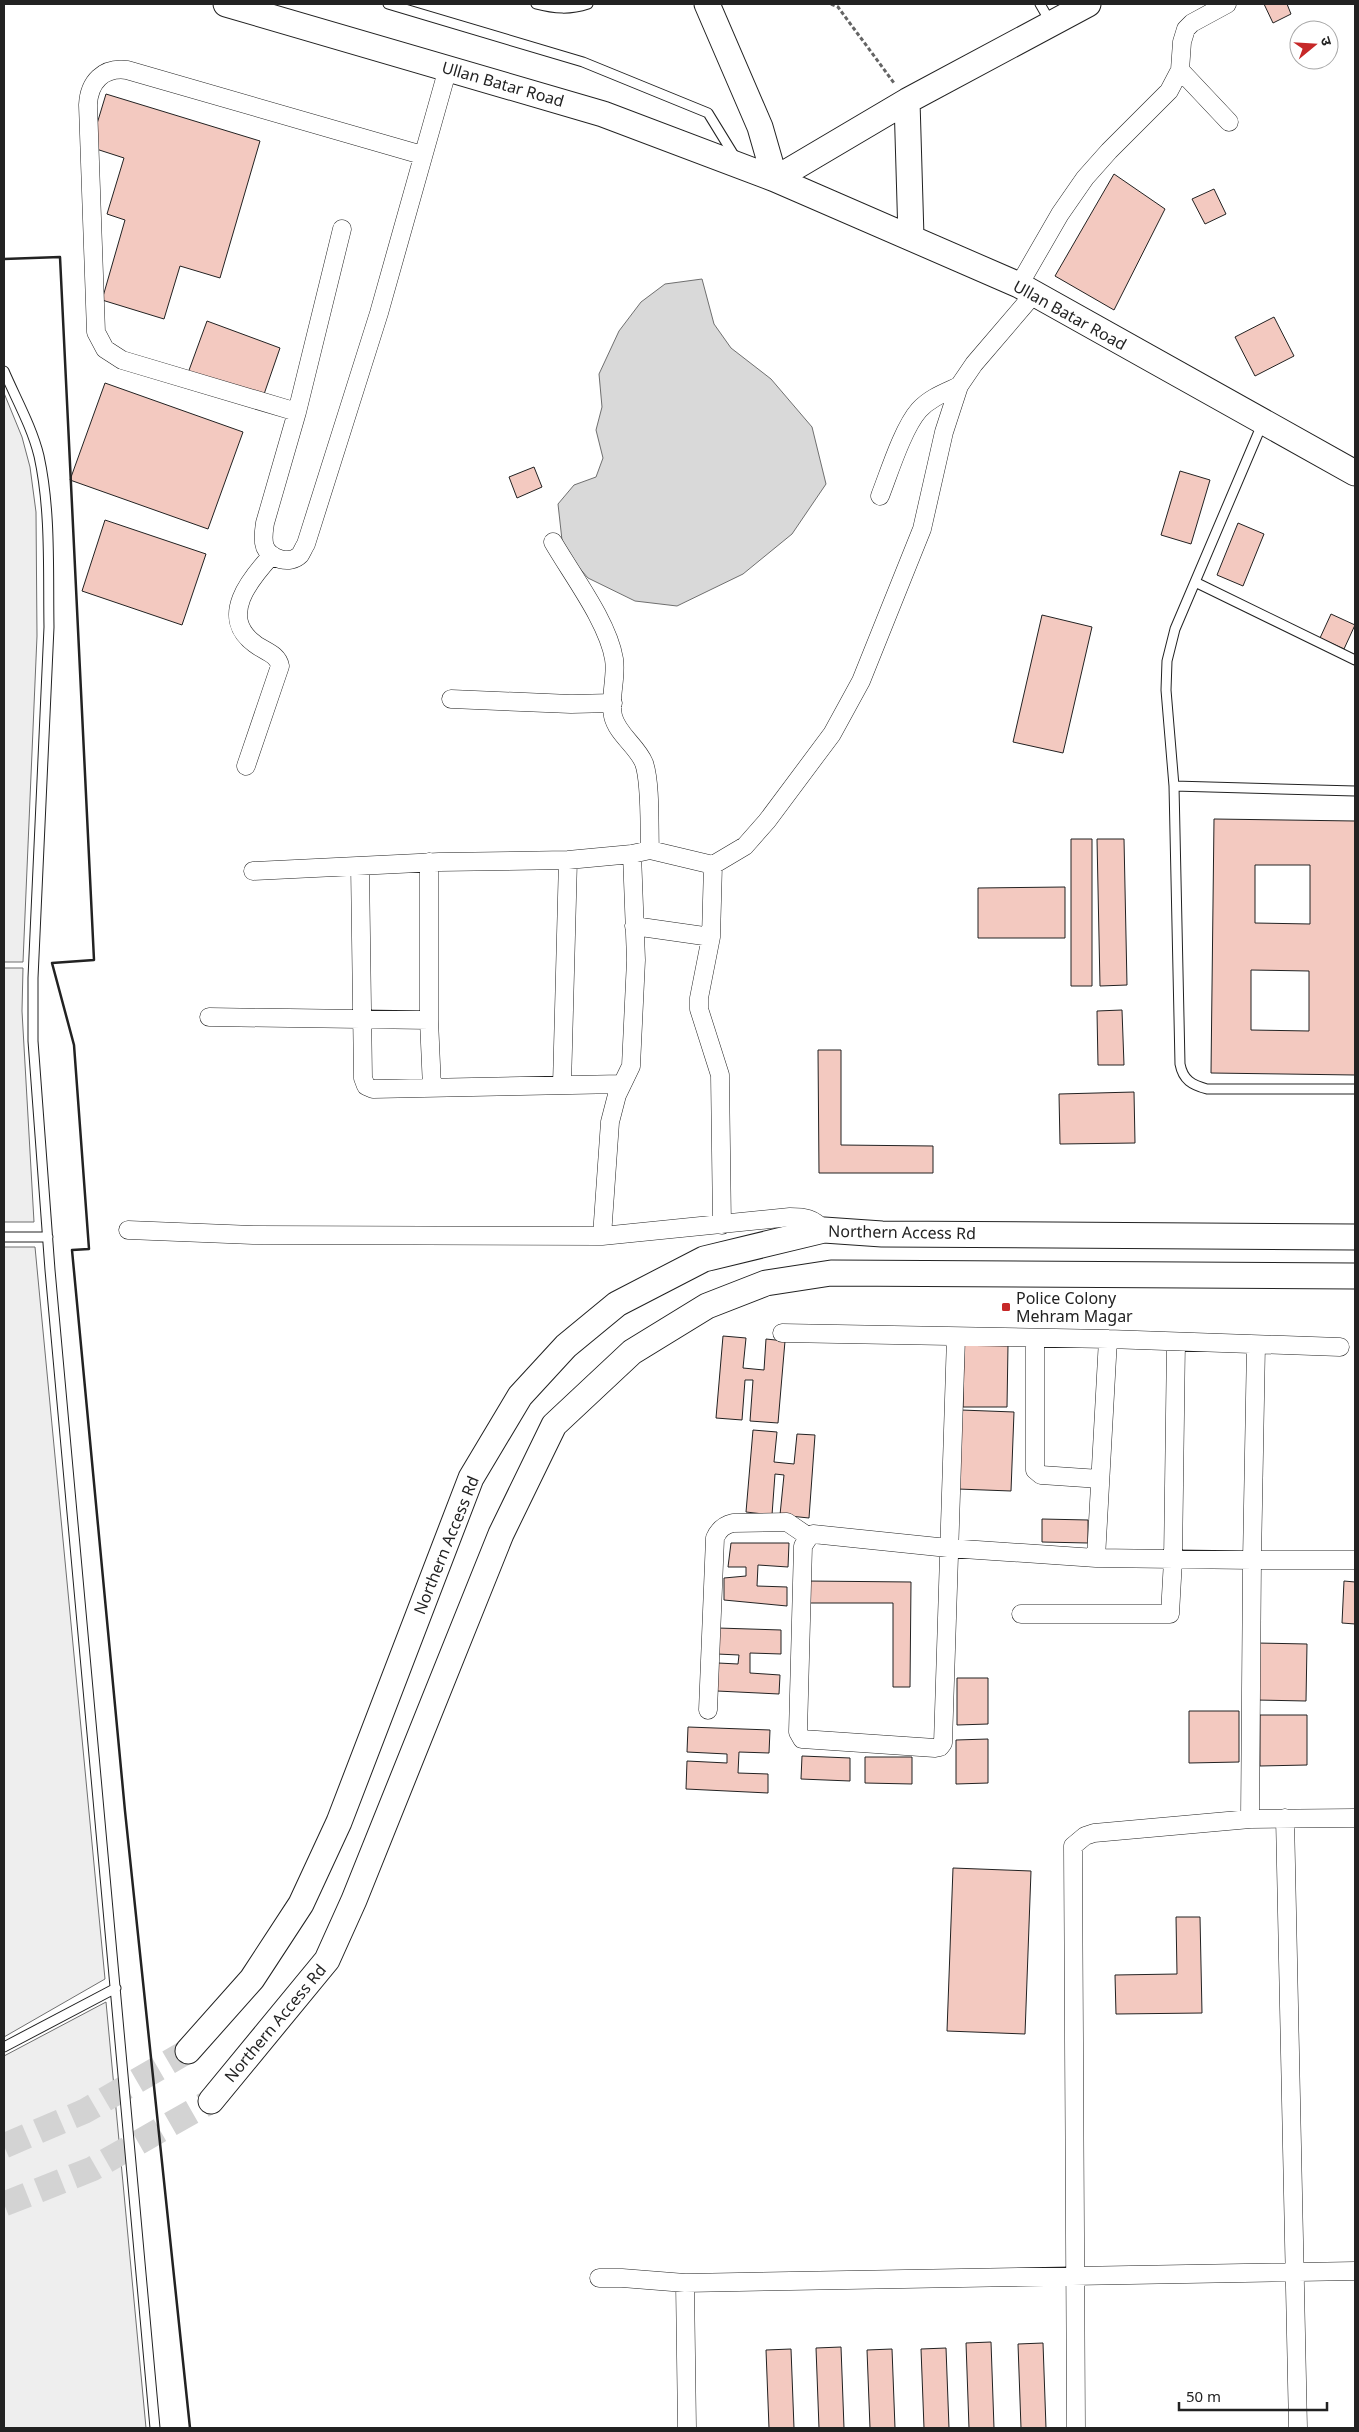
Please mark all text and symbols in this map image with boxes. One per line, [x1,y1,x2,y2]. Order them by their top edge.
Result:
north arrow [1289,20,1339,70]
text: उ [1317,34,1337,48]
street label: Ullan Batar Road [439,56,567,112]
street label: Ullan Batar Road [1009,275,1131,355]
street label: Northern Access Rd [828,1220,976,1244]
place label: Police Colony Mehram Magar [1016,1287,1133,1327]
marker: Police Colony Mehram Magar [1000,1301,1012,1313]
street label: Northern Access Rd [408,1472,484,1618]
street label: Northern Access Rd [219,1959,331,2087]
scale bar [1179,2380,1326,2412]
text: 50 m [1186,2386,1221,2406]

